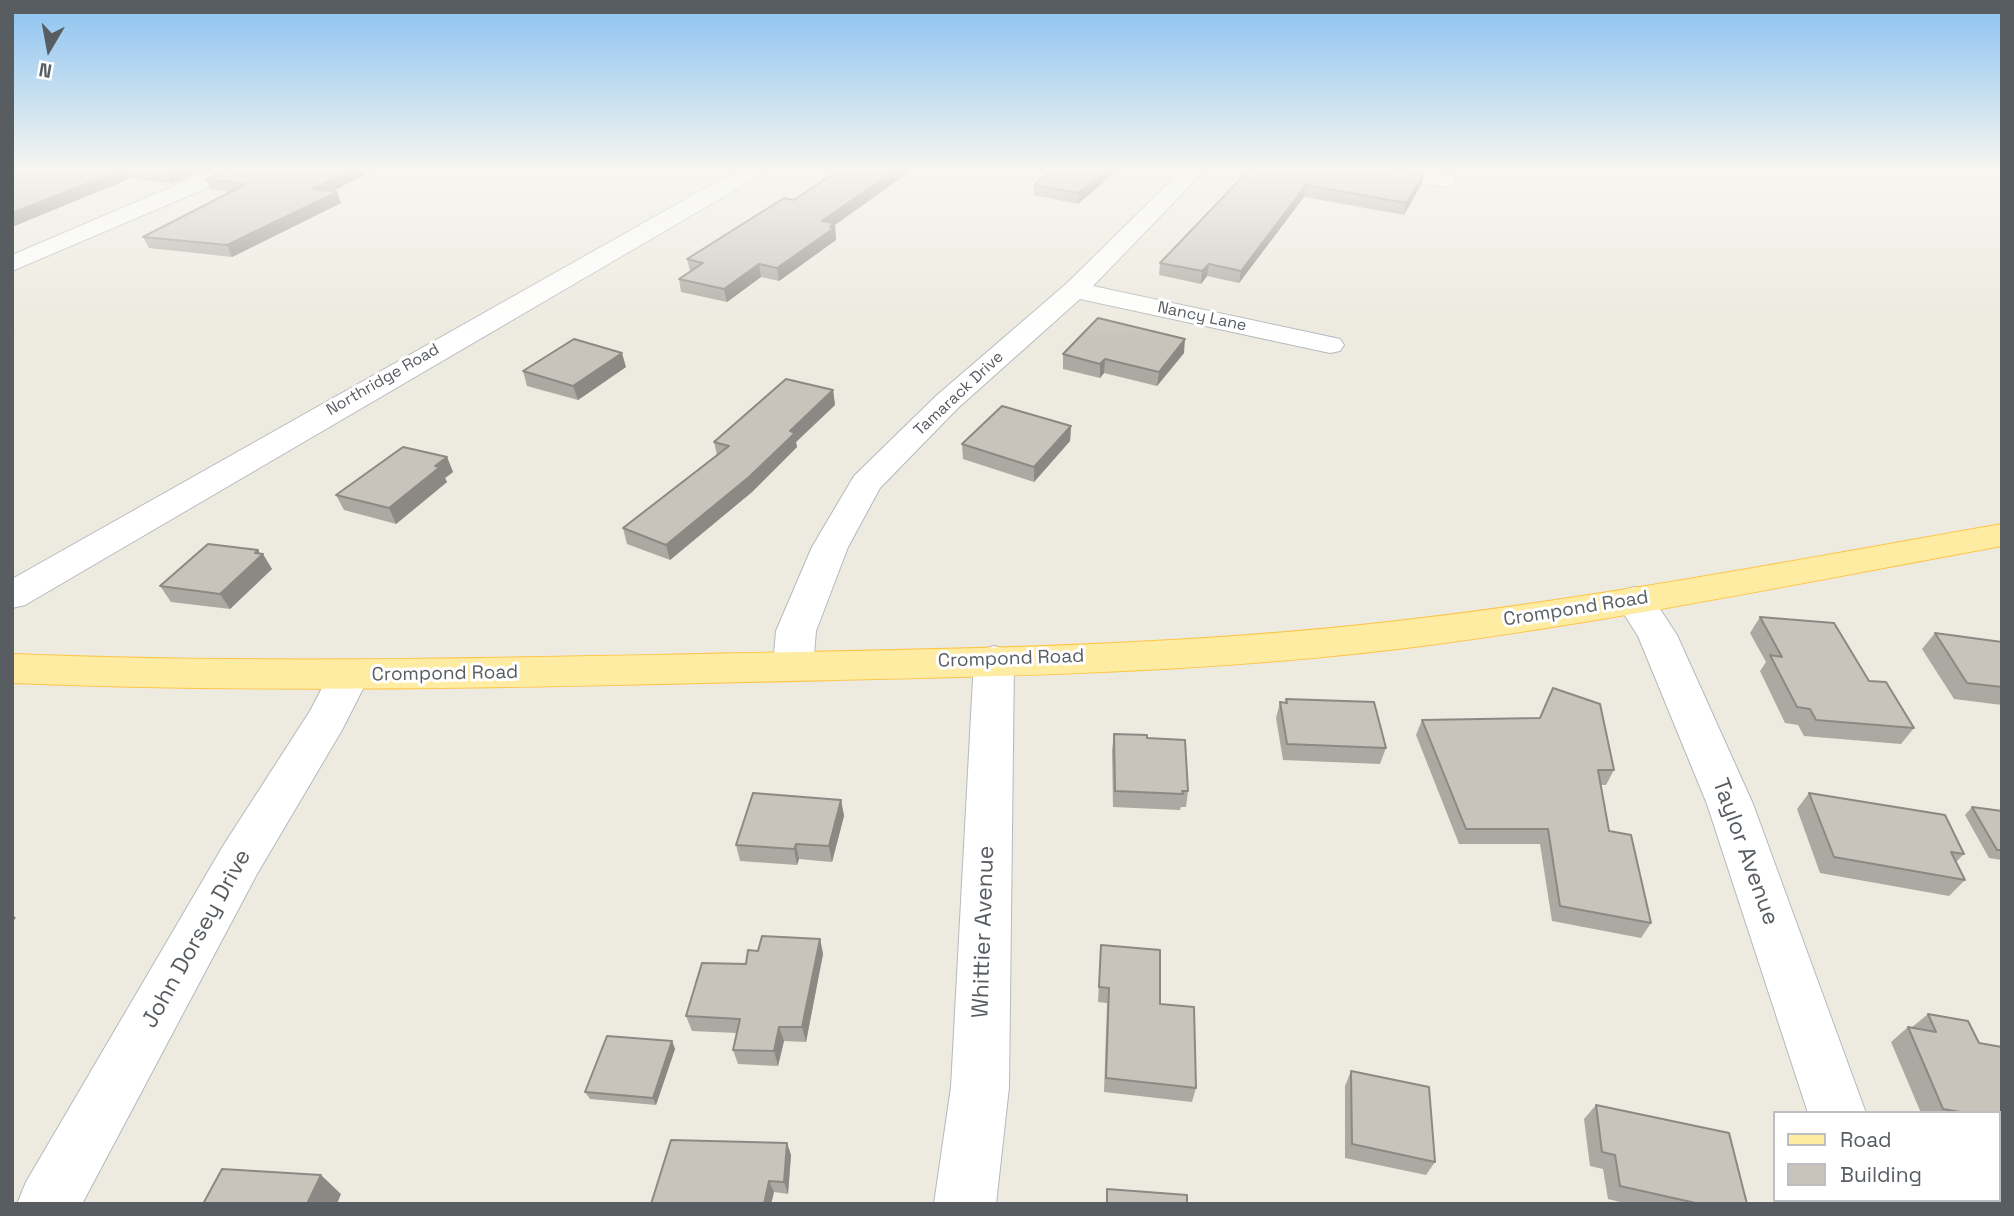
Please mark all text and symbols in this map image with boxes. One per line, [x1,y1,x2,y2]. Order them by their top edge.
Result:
north arrow [14,14,84,84]
text: N [37,57,54,84]
street label: Nancy Lane [1156,298,1248,336]
street label: Northridge Road [323,340,443,420]
street label: Tamarack Drive [910,348,1008,440]
street label: Crompond Road [1502,586,1650,632]
street label: Crompond Road [937,645,1085,673]
street label: Crompond Road [372,661,518,687]
street label: Taylor Avenue [1706,775,1784,929]
street label: John Dorsey Drive [136,845,258,1033]
street label: Whittier Avenue [967,845,1001,1019]
legend [1772,1111,2000,1202]
text: Road [1840,1126,1892,1153]
text: Building [1840,1161,1922,1188]

